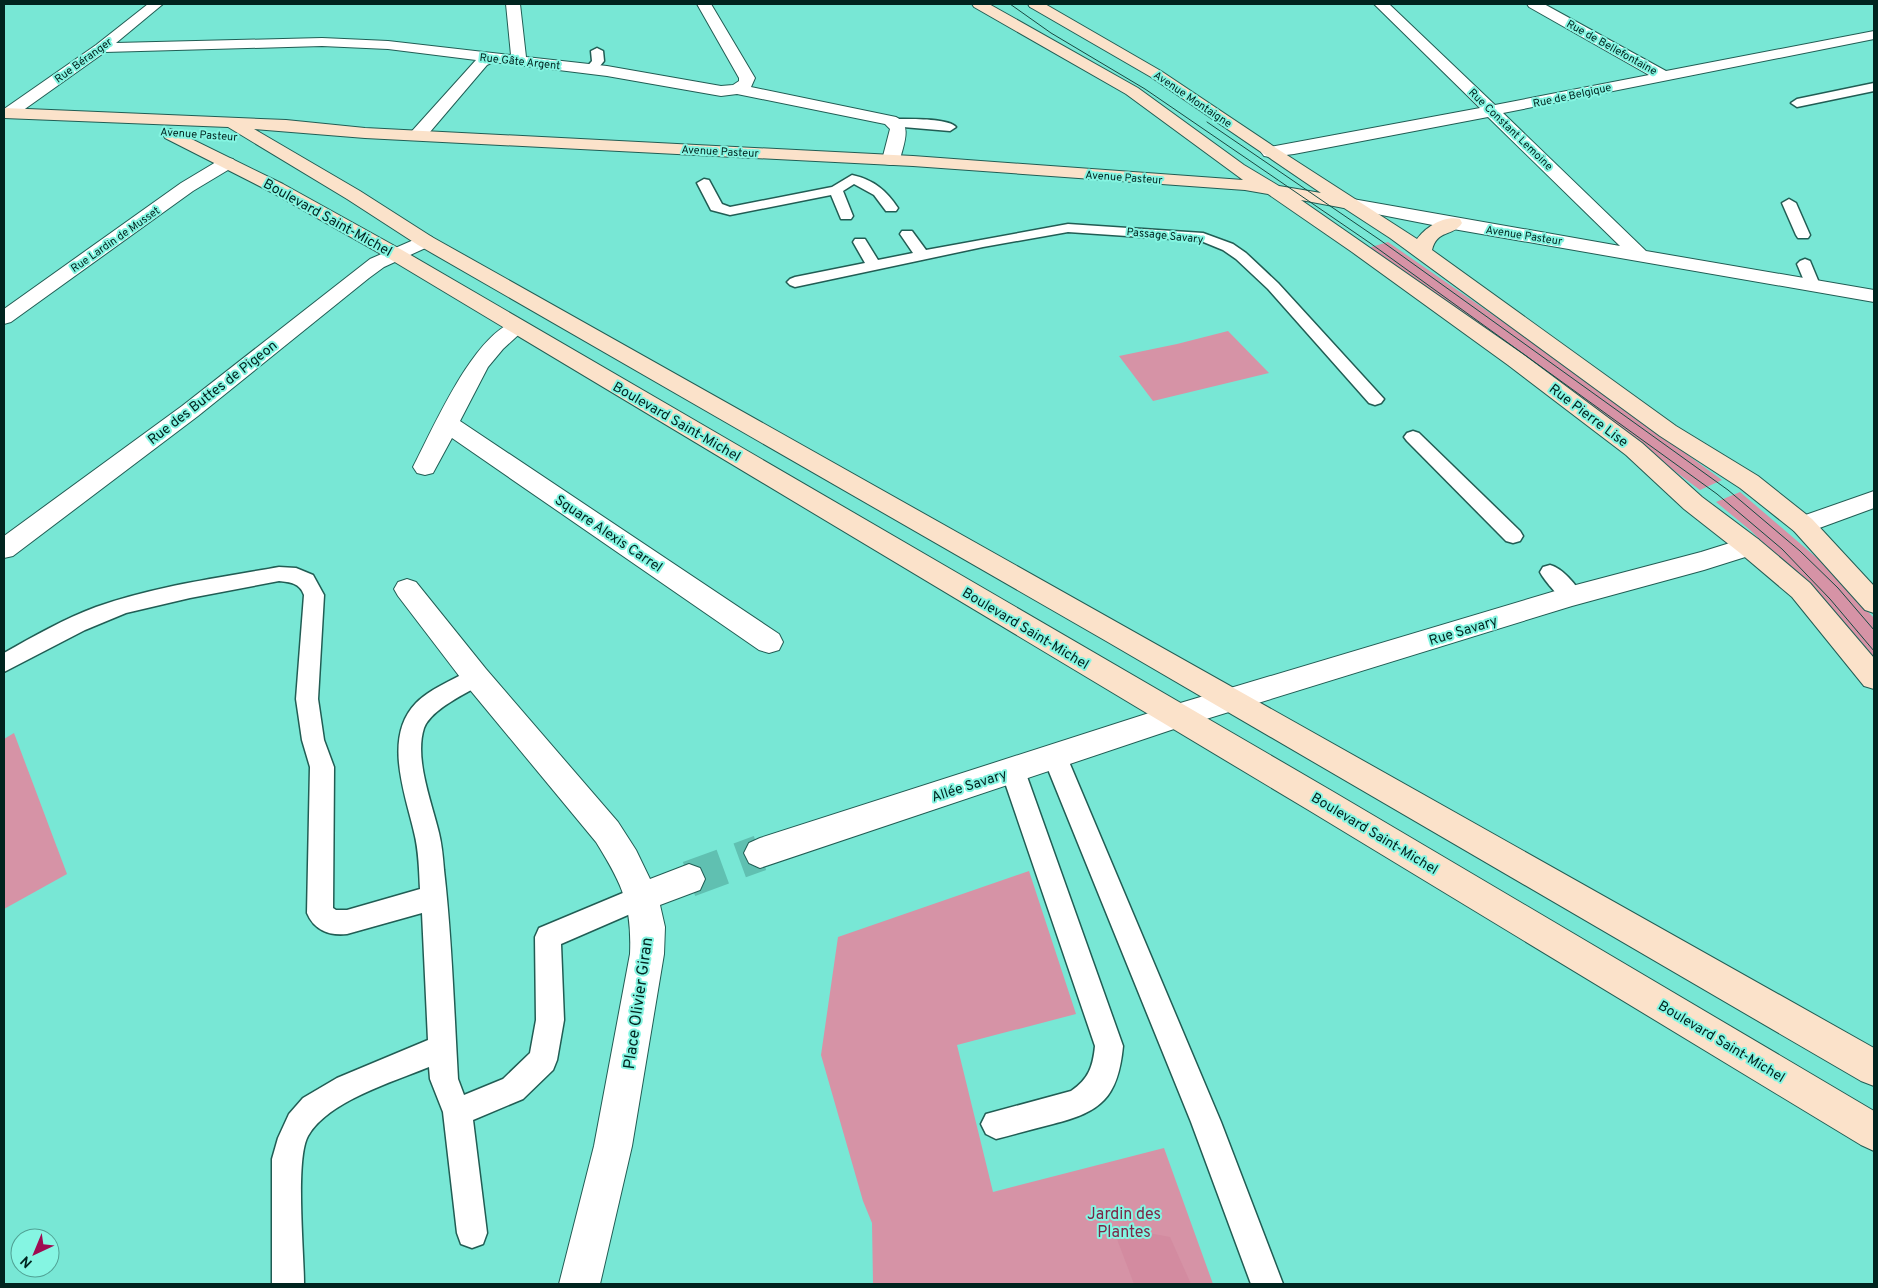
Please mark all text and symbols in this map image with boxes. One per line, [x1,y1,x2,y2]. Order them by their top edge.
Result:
street label: Rue de Bellefontaine [1564,17,1659,79]
street label: Rue Béranger [52,35,116,86]
street label: Rue Gâte Argent [479,51,561,73]
street label: Avenue Montaigne [1151,68,1234,131]
street label: Rue de Belgique [1532,81,1613,111]
street label: Rue Constant Lemoine [1465,86,1555,174]
street label: Avenue Pasteur [160,125,239,145]
street label: Avenue Pasteur [681,143,760,161]
street label: Avenue Pasteur [1085,168,1164,188]
street label: Boulevard Saint-Michel [260,176,395,261]
street label: Rue Lardin de Musset [68,204,163,276]
street label: Avenue Pasteur [1485,223,1564,249]
street label: Passage Savary [1126,225,1204,247]
street label: Rue des Buttes de Pigeon [145,337,281,449]
street label: Boulevard Saint-Michel [609,379,743,466]
street label: Rue Pierre Lise [1545,381,1631,451]
street label: Square Alexis Carrel [551,492,665,577]
street label: Boulevard Saint-Michel [959,585,1092,674]
street label: Rue Savary [1427,613,1500,650]
street label: Allée Savary [930,766,1009,807]
street label: Boulevard Saint-Michel [1308,790,1441,879]
street label: Place Olivier Giran [620,936,658,1071]
street label: Boulevard Saint-Michel [1655,998,1788,1087]
park label: Jardin des Plantes [1087,1205,1161,1243]
north arrow [10,1228,60,1278]
text: N [17,1252,37,1271]

